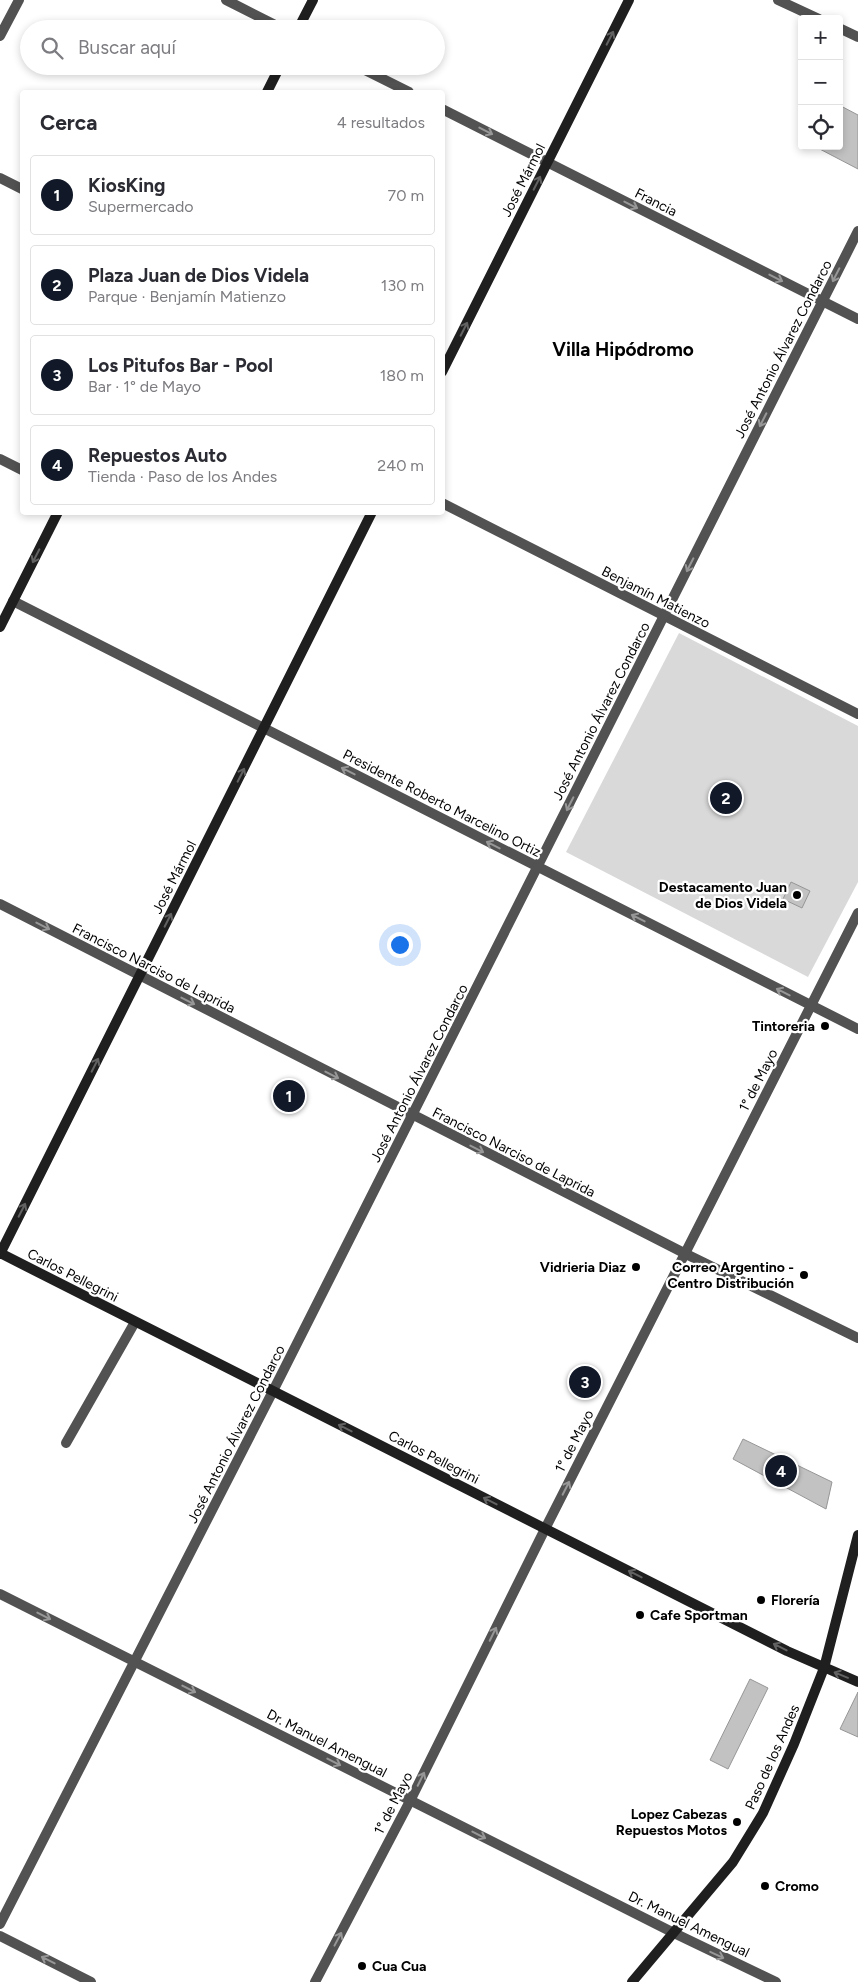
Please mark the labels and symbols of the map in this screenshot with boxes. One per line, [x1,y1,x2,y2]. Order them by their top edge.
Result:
one-way arrow [605,31,615,46]
one-way arrow [478,127,493,136]
street label: José Mármol [498,141,549,220]
one-way arrow [532,176,542,191]
street label: Francia [632,185,680,220]
one-way arrow [623,201,638,210]
street label: José Antonio Álvarez Condarco [731,257,836,441]
one-way arrow [831,267,840,282]
one-way arrow [768,274,783,283]
one-way arrow [460,322,469,337]
district label: Villa Hipódromo [552,338,694,361]
one-way arrow [758,412,767,427]
one-way arrow [31,548,40,563]
one-way arrow [685,558,695,573]
street label: Benjamín Matienzo [599,563,713,632]
street label: José Antonio Álvarez Condarco [549,619,654,803]
street label: Presidente Roberto Marcelino Ortiz [340,746,544,861]
one-way arrow [341,766,356,776]
one-way arrow [236,768,246,783]
pin: 2 [710,779,742,817]
one-way arrow [565,796,574,811]
street label: José Mármol [149,838,200,917]
one-way arrow [486,840,501,849]
place label: Destacamento Juan de Dios Videla [659,879,787,912]
marker: Destacamento Juan de Dios Videla [791,889,803,901]
one-way arrow [163,913,173,928]
one-way arrow [631,913,646,922]
street label: Francisco Narciso de Laprida [69,920,238,1017]
one-way arrow [36,921,51,931]
your location [387,932,413,958]
street label: José Antonio Álvarez Condarco [367,981,472,1165]
one-way arrow [776,987,791,996]
one-way arrow [180,997,195,1006]
place label: Tintoreria [752,1018,815,1035]
marker: Tintoreria [819,1020,831,1032]
street label: 1° de Mayo [735,1046,781,1114]
one-way arrow [91,1058,100,1073]
one-way arrow [325,1070,340,1080]
pin: 1 [273,1077,305,1115]
street label: Francisco Narciso de Laprida [429,1104,598,1201]
one-way arrow [469,1145,484,1154]
one-way arrow [17,1203,27,1218]
street label: Carlos Pellegrini [24,1245,121,1306]
place label: Vidrieria Diaz [540,1259,626,1276]
place label: Correo Argentino - Centro Distribución [667,1259,794,1292]
marker: Vidrieria Diaz [630,1261,642,1273]
marker: Correo Argentino - Centro Distribución [798,1269,810,1281]
street label: José Antonio Álvarez Condarco [184,1342,289,1526]
pin: 3 [569,1363,601,1401]
street label: 1° de Mayo [551,1407,597,1475]
one-way arrow [337,1423,352,1433]
street label: Carlos Pellegrini [385,1427,482,1488]
pin: 4 [765,1452,797,1490]
one-way arrow [562,1481,571,1496]
one-way arrow [482,1496,497,1506]
one-way arrow [628,1569,643,1578]
place label: Florería [771,1592,820,1609]
marker: Florería [755,1594,767,1606]
place label: Cafe Sportman [650,1607,748,1624]
marker: Cafe Sportman [634,1609,646,1621]
one-way arrow [36,1611,51,1621]
one-way arrow [488,1626,498,1641]
one-way arrow [773,1642,788,1651]
one-way arrow [834,1670,849,1679]
one-way arrow [181,1684,196,1694]
street label: Paso de los Andes [742,1702,803,1812]
street label: Dr. Manuel Amengual [264,1706,390,1781]
one-way arrow [326,1758,341,1767]
street label: 1° de Mayo [370,1769,416,1837]
one-way arrow [417,1772,426,1787]
place label: Lopez Cabezas Repuestos Motos [616,1806,727,1839]
marker: Lopez Cabezas Repuestos Motos [731,1816,743,1828]
one-way arrow [471,1831,486,1840]
place label: Cromo [775,1878,819,1895]
marker: Cromo [759,1880,771,1892]
street label: Dr. Manuel Amengual [625,1888,752,1961]
one-way arrow [334,1932,343,1947]
one-way arrow [710,1950,725,1960]
one-way arrow [41,1955,56,1964]
place label: Cua Cua [372,1958,426,1975]
marker: Cua Cua [356,1960,368,1972]

